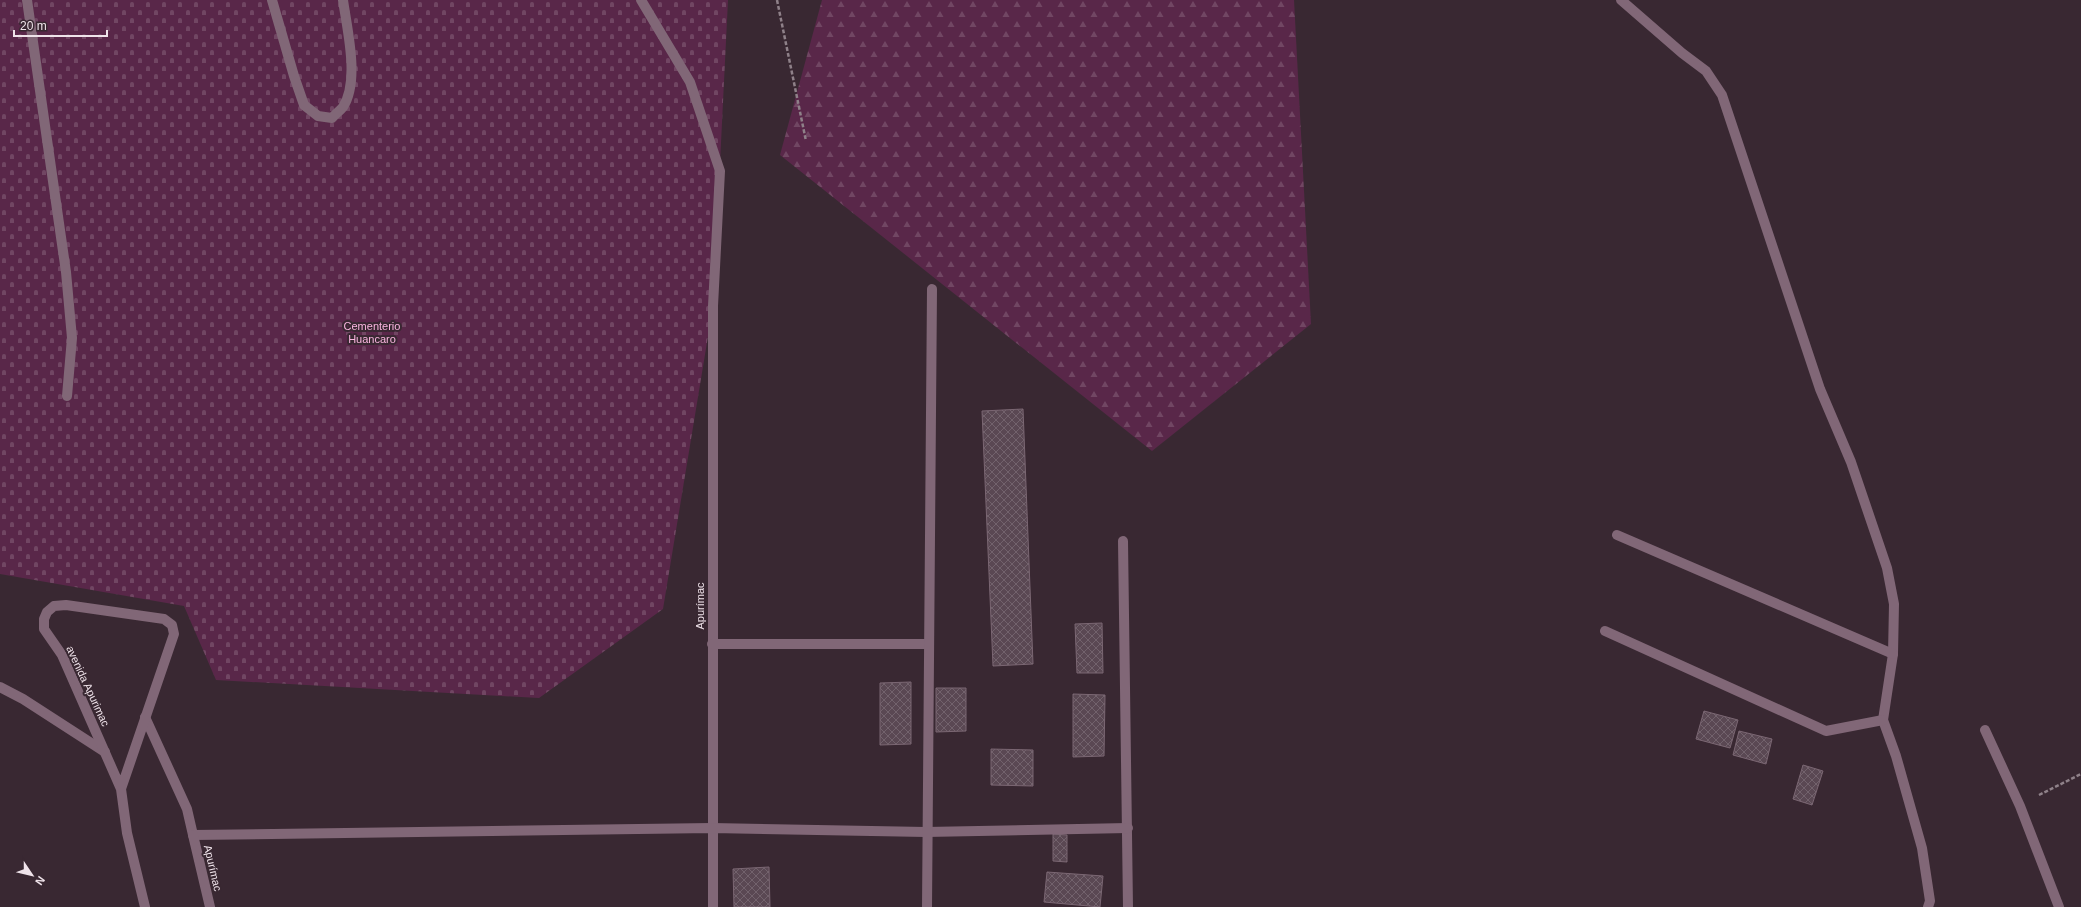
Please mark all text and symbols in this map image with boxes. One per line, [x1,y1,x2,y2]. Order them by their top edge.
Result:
scale bar [14,12,107,38]
text: 20 m [20,19,47,33]
park label: Cementerio Huancaro [344,320,400,345]
street label: Apurímac [694,582,706,630]
street label: avenida Apurimac [64,644,112,729]
street label: Apurímac [202,844,224,893]
north arrow [12,855,52,895]
text: N [33,874,47,887]

